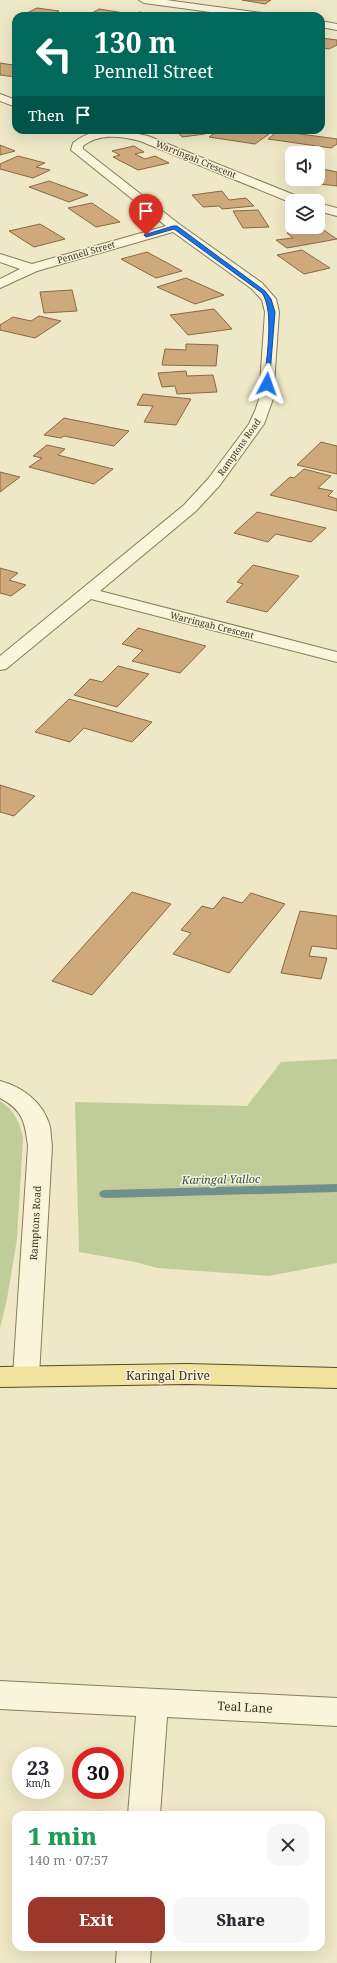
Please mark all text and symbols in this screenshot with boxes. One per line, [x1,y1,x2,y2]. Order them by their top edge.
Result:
text: 130 m [94,23,176,61]
icon: left [28,28,80,80]
text: Pennell Street [94,59,213,83]
icon: arrive [72,104,94,126]
text: Then [28,105,64,125]
street label: Warringah Crescent [154,137,238,181]
map controls [285,146,325,234]
button: sound [285,146,325,186]
pin [129,194,163,235]
button: layers [285,194,325,234]
icon: arrive [135,200,157,222]
street label: Pennell Street [56,238,116,266]
position arrow [246,363,288,405]
street label: Ramptons Road [214,415,264,478]
street label: Warringah Crescent [169,608,255,642]
water label: Karingal Yalloc [180,1171,261,1187]
street label: Ramptons Road [26,1185,44,1261]
street label: Karingal Drive [126,1367,210,1384]
street label: Teal Lane [217,1697,273,1717]
speed limit sign: 30 [72,1747,124,1799]
text: 23 [27,1754,49,1781]
text: km/h [26,1776,50,1790]
text: 1 min [28,1819,97,1852]
button: close [267,1824,309,1866]
text: 140 m · 07:57 [28,1851,108,1869]
button: Exit [28,1897,165,1943]
button: Share [173,1897,309,1943]

